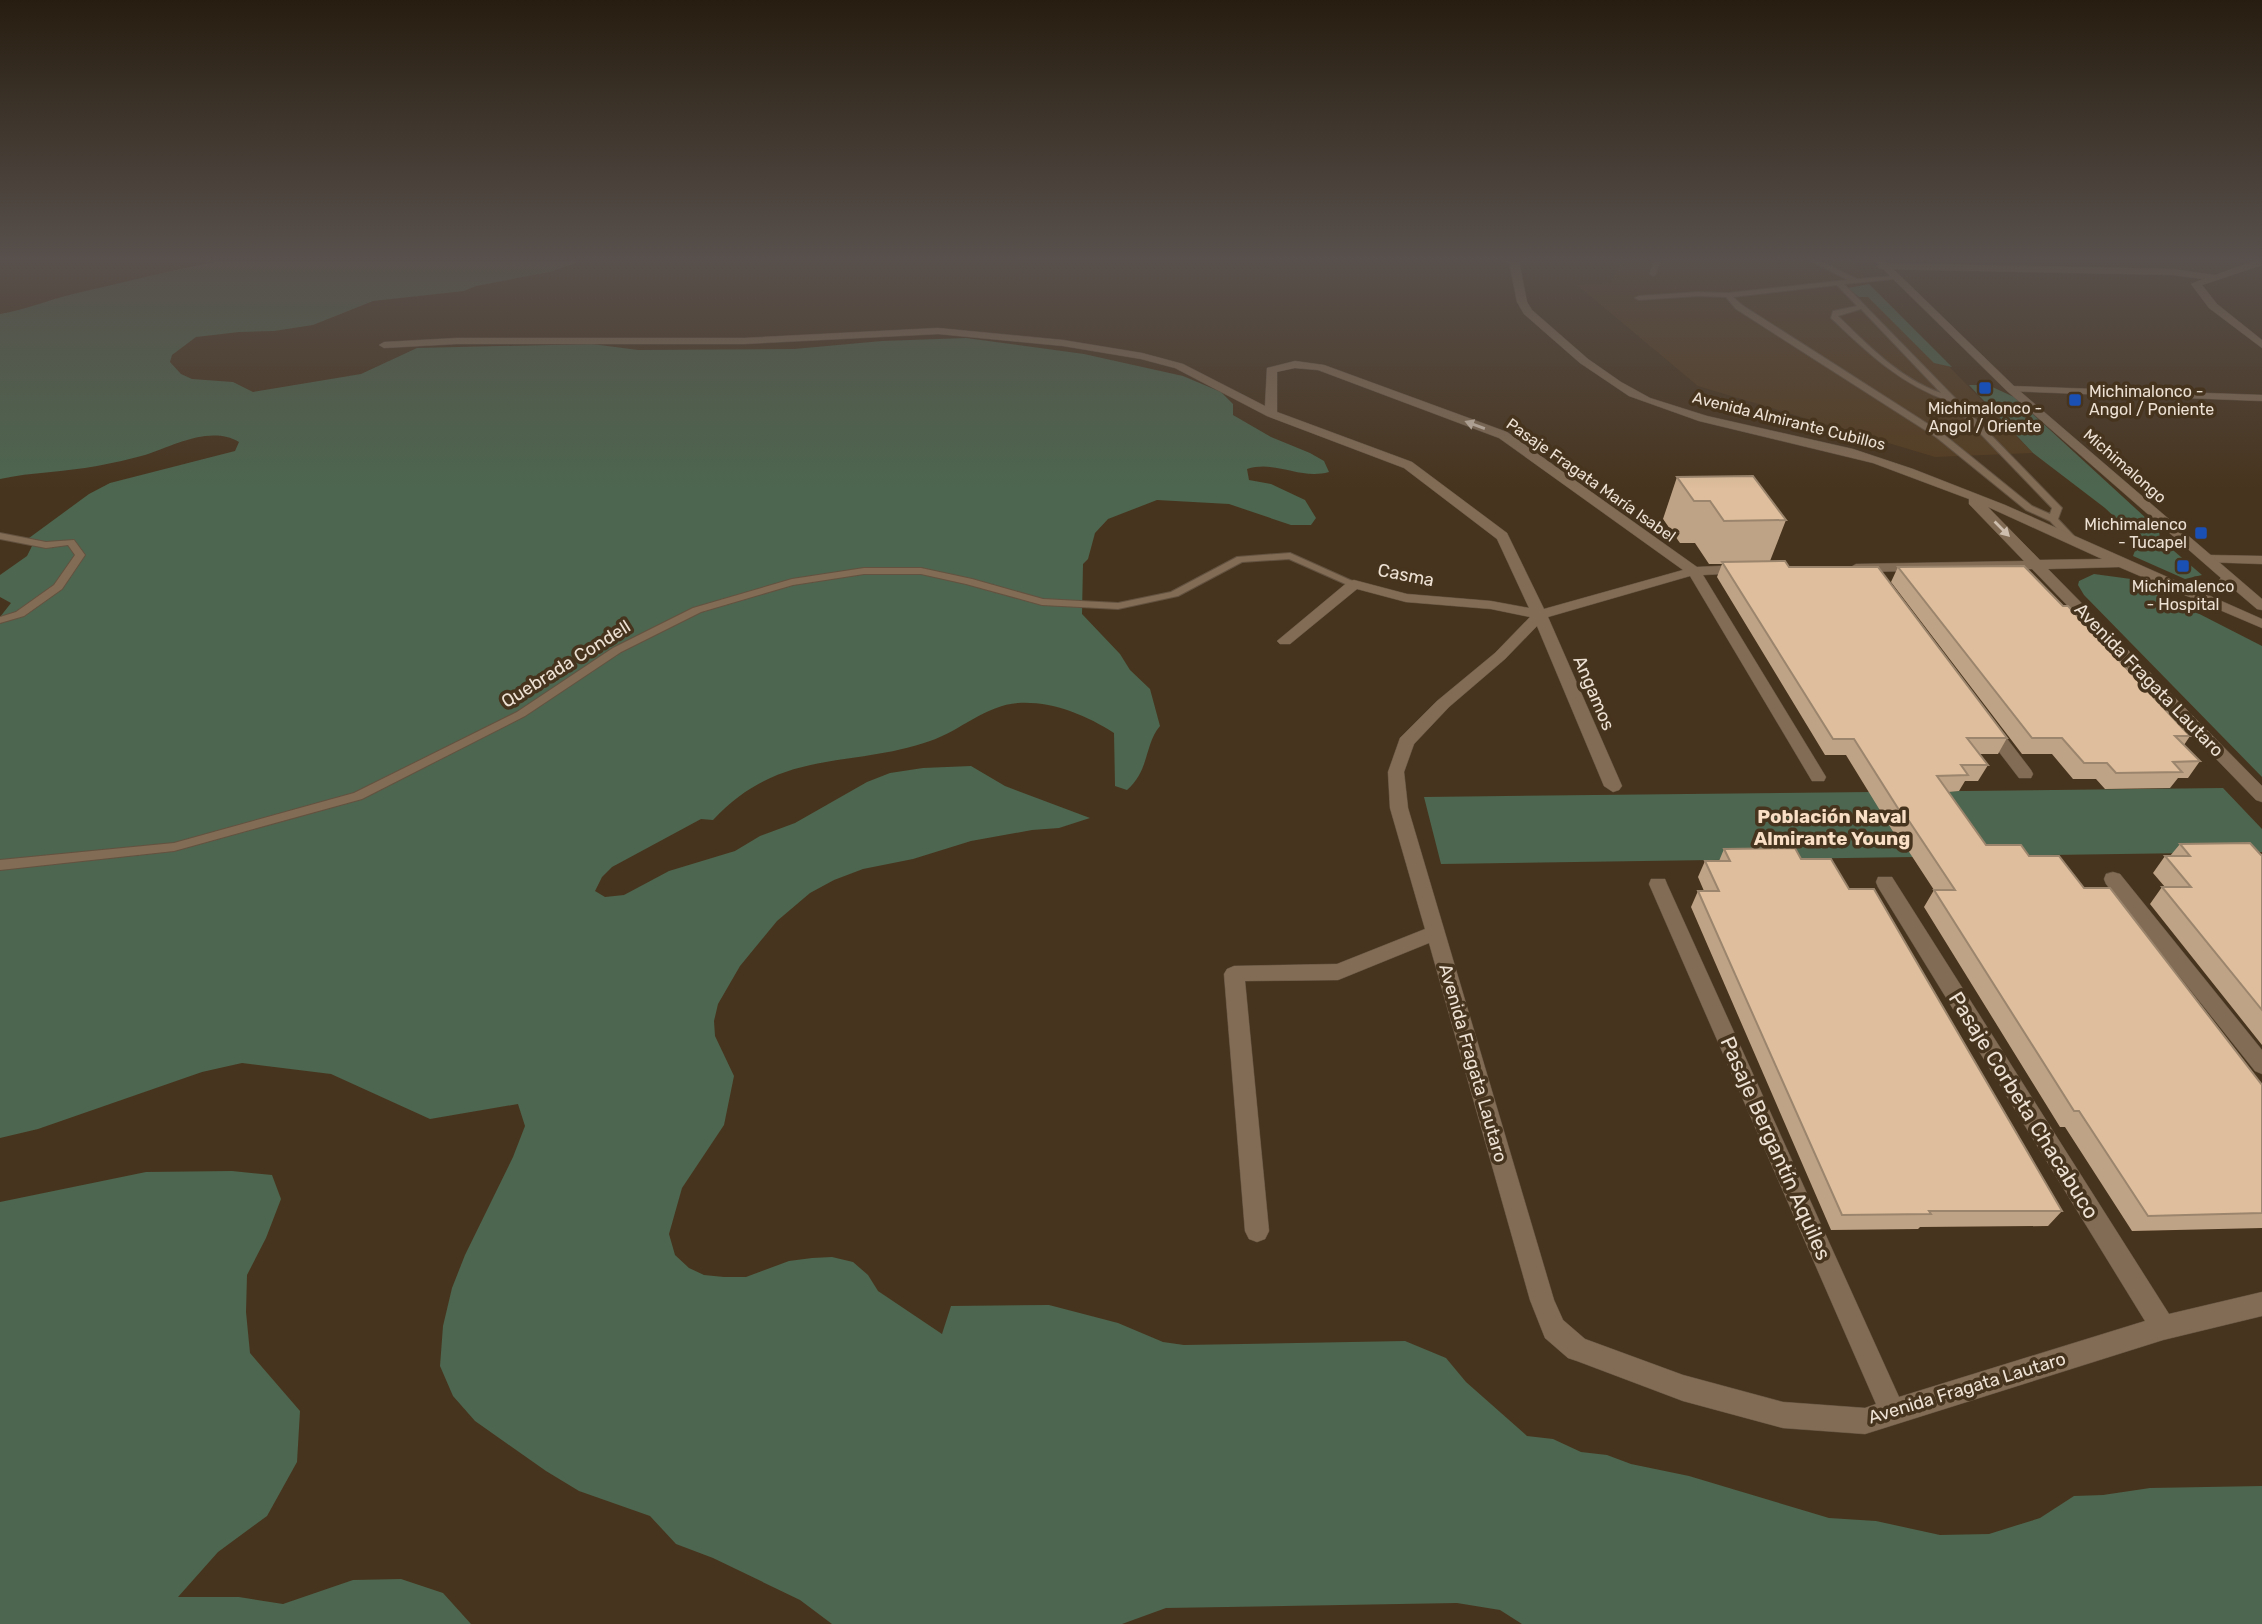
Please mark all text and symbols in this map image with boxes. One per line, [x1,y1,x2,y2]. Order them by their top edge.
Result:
marker: Michimalonco - Angol / Oriente [1977,380,1993,396]
place label: Michimalonco - Angol / Poniente [2089,382,2214,419]
street label: Avenida Almirante Cubillos [1691,388,1887,454]
marker: Michimalonco - Angol / Poniente [2067,392,2083,408]
place label: Michimalonco - Angol / Oriente [1928,399,2042,436]
street label: Pasaje Fragata María Isabel [1503,414,1679,546]
one-way arrow [1464,419,1485,430]
street label: Michimalongo [2080,425,2170,507]
place label: Michimalenco - Tucapel [2084,515,2187,552]
one-way arrow [1993,521,2010,537]
marker: Michimalenco - Tucapel [2193,525,2209,541]
marker: Michimalenco - Hospital [2175,558,2191,574]
street label: Casma [1376,559,1436,591]
place label: Michimalenco - Hospital [2132,577,2234,614]
street label: Avenida Fragata Lautaro [2070,599,2228,761]
street label: Quebrada Condell [497,615,635,713]
street label: Angamos [1568,652,1620,734]
district label: Población Naval Almirante Young [1754,805,1910,850]
street label: Avenida Fragata Lautaro [1434,961,1512,1165]
street label: Pasaje Corbeta Chacabuco [1944,987,2104,1223]
street label: Pasaje Bergantín Aquiles [1715,1032,1837,1264]
street label: Avenida Fragata Lautaro [1866,1347,2068,1429]

